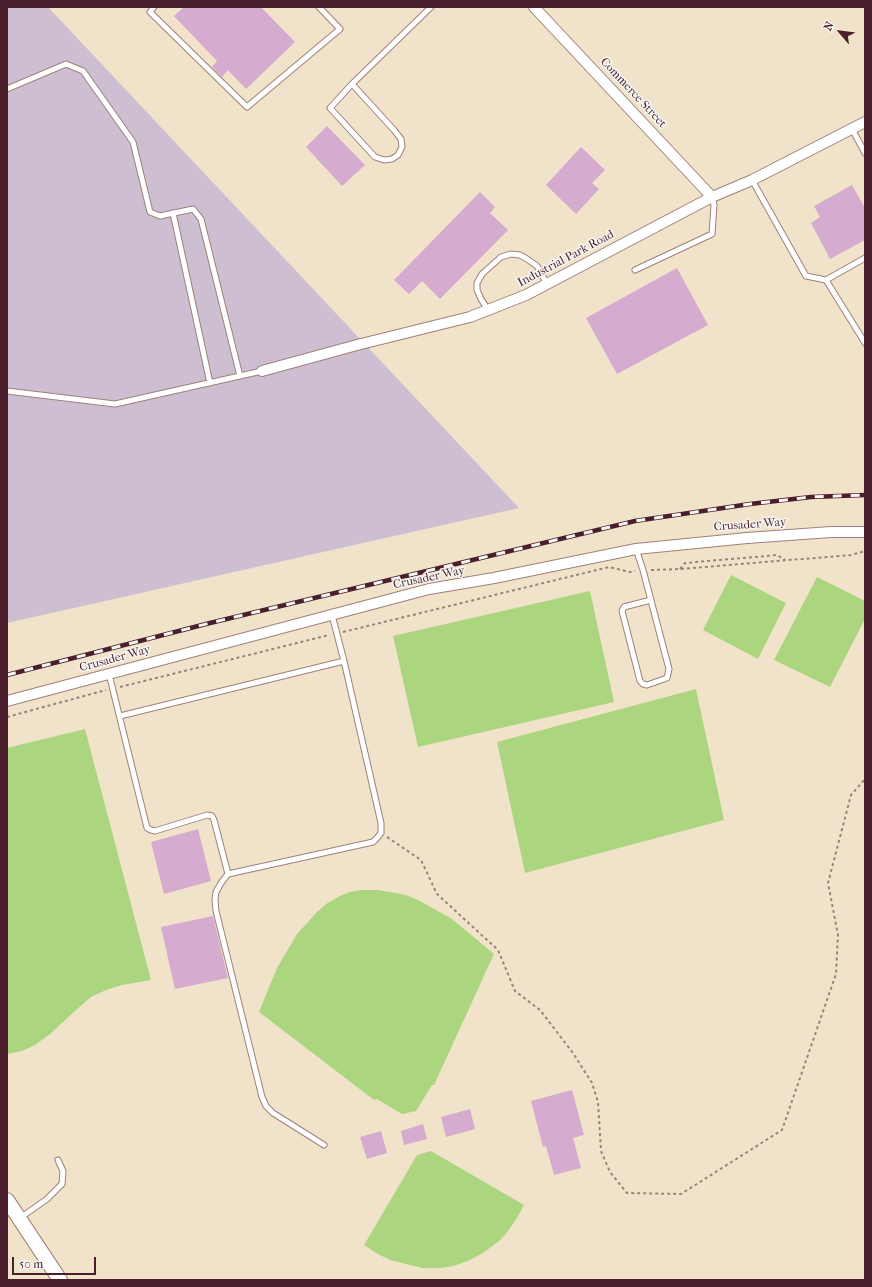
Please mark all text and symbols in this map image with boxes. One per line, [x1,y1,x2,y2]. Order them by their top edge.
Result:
north arrow [820,12,860,52]
text: N [821,19,837,33]
street label: Commerce Street [597,55,669,131]
street label: Industrial Park Road [515,228,617,290]
street label: Crusader Way [713,515,787,535]
street label: Crusader Way [392,563,466,593]
street label: Crusader Way [78,643,152,675]
scale bar [14,1249,98,1275]
text: 50 m [19,1257,43,1271]

